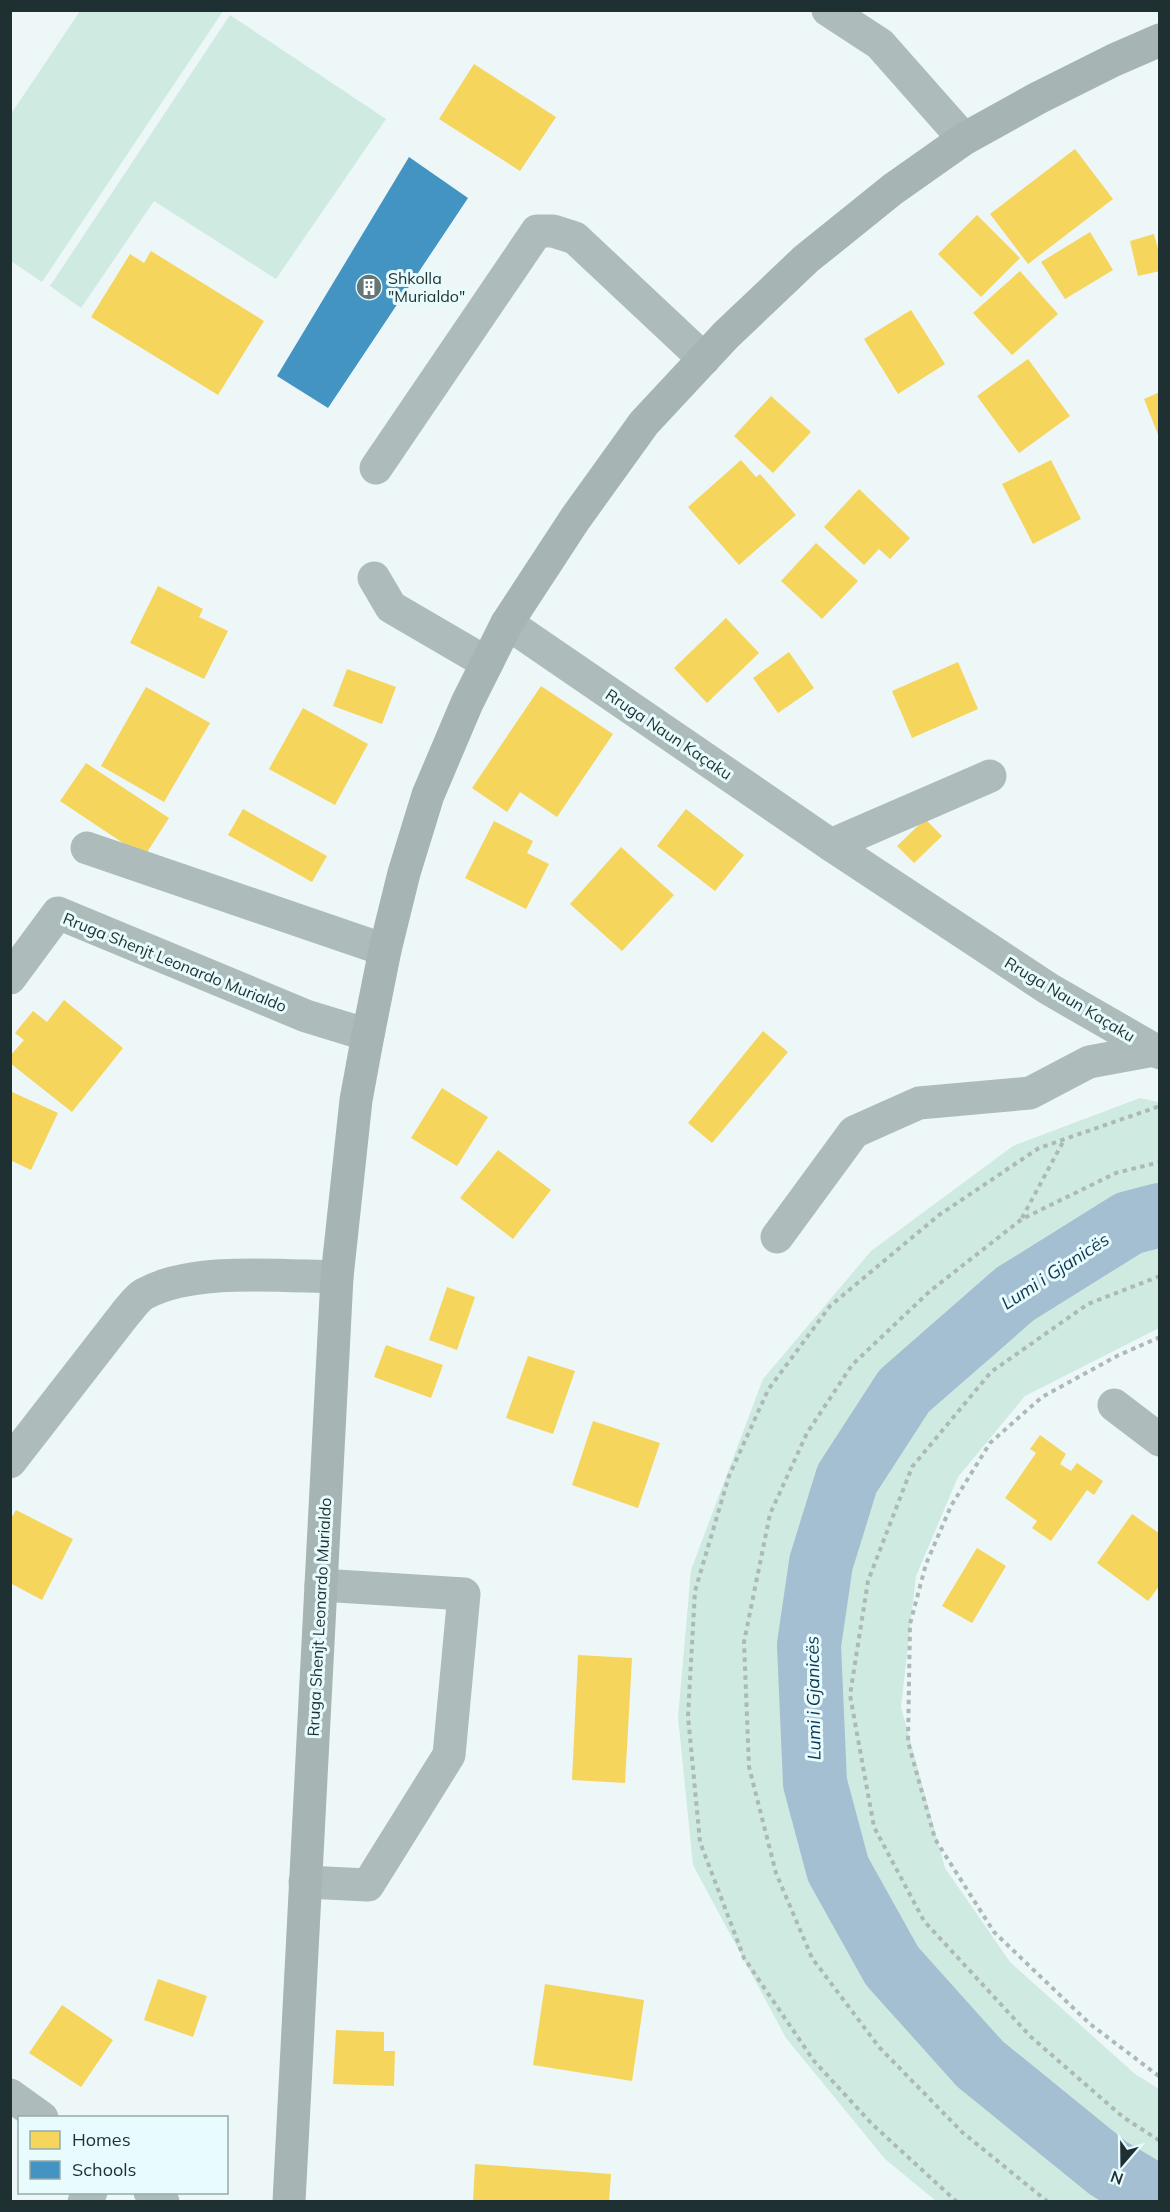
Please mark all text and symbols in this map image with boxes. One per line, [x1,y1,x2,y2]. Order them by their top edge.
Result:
place label: Shkolla "Murialdo" [388,268,465,306]
building icon: Shkolla "Murialdo" [354,272,384,302]
street label: Rruga Naun Kaçaku [602,684,736,784]
street label: Rruga Shenjt Leonardo Murialdo [60,908,290,1016]
street label: Rruga Naun Kaçaku [1001,952,1139,1046]
water label: Lumi i Gjanicës [997,1227,1113,1314]
street label: Rruga Shenjt Leonardo Murialdo [303,1497,335,1737]
water label: Lumi i Gjanicës [800,1636,826,1760]
legend [18,2116,228,2194]
text: Homes [72,2128,131,2151]
north arrow [1092,2134,1152,2194]
text: Schools [72,2158,137,2181]
text: N [1108,2167,1126,2190]

